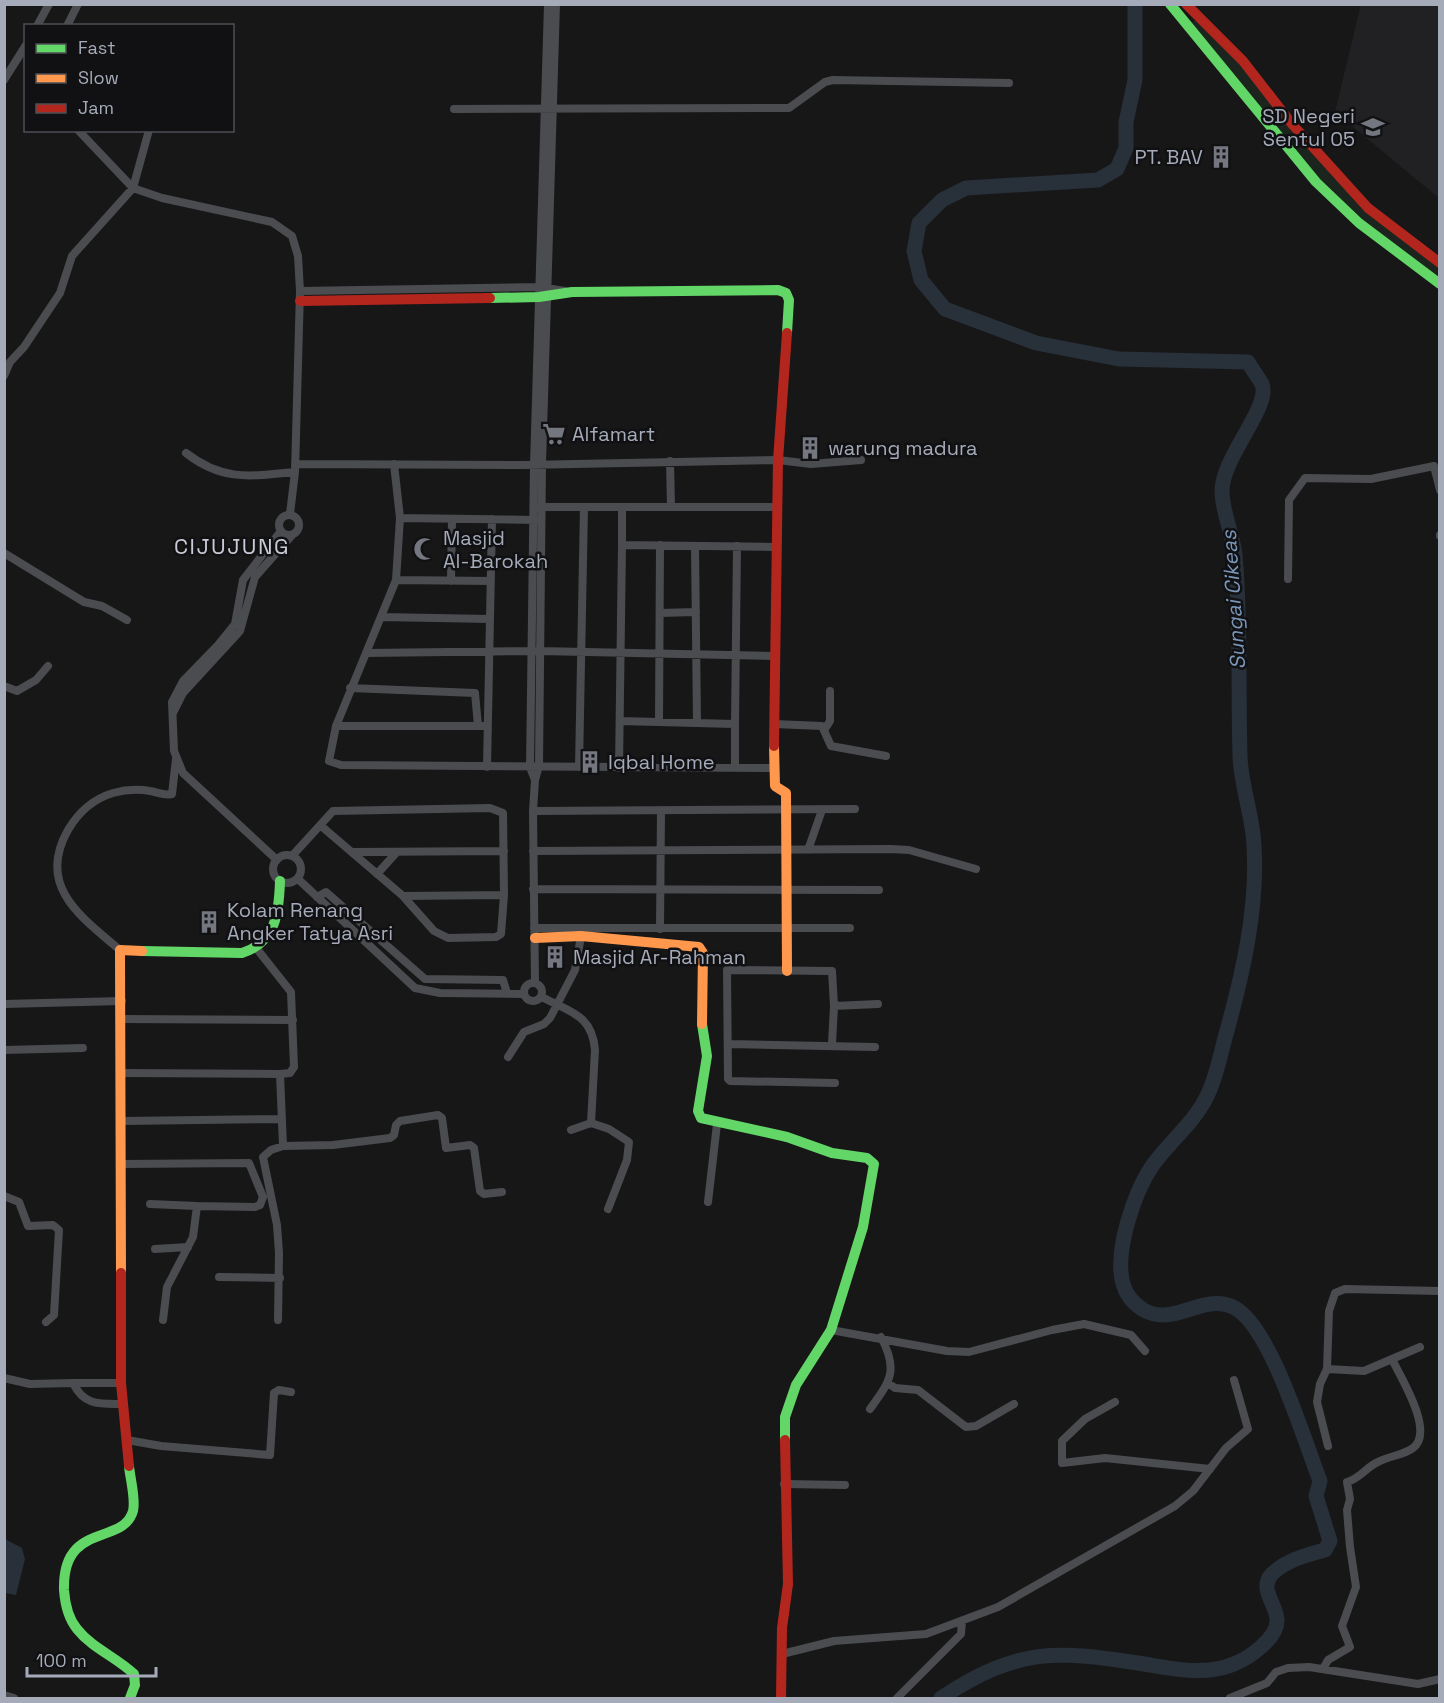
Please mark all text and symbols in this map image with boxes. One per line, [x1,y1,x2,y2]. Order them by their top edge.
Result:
legend [24,24,234,132]
text: Fast [78,36,115,59]
text: Slow [78,66,119,89]
text: Jam [78,96,114,119]
place label: SD Negeri Sentul 05 [1262,103,1355,152]
school or university icon: SD Negeri Sentul 05 [1360,114,1386,140]
place label: PT. BAV [1135,144,1203,170]
building icon: PT. BAV [1208,144,1234,170]
supermarket icon: Alfamart [541,421,567,447]
place label: Alfamart [572,421,655,447]
building icon: warung madura [797,435,823,461]
place label: warung madura [828,435,978,461]
place label: Masjid Al-Barokah [443,525,548,574]
water label: Sungai Cikeas [1215,529,1251,671]
district label: CIJUJUNG [174,532,290,560]
mosque icon: Masjid Al-Barokah [412,536,438,562]
building icon: Iqbal Home [577,749,603,775]
place label: Iqbal Home [608,749,715,775]
place label: Kolam Renang Angker Tatya Asri [227,897,393,946]
building icon: Kolam Renang Angker Tatya Asri [196,909,222,935]
building icon: Masjid Ar-Rahman [542,944,568,970]
place label: Masjid Ar-Rahman [573,944,746,970]
scale bar [27,1640,156,1678]
text: 100 m [36,1649,87,1672]

